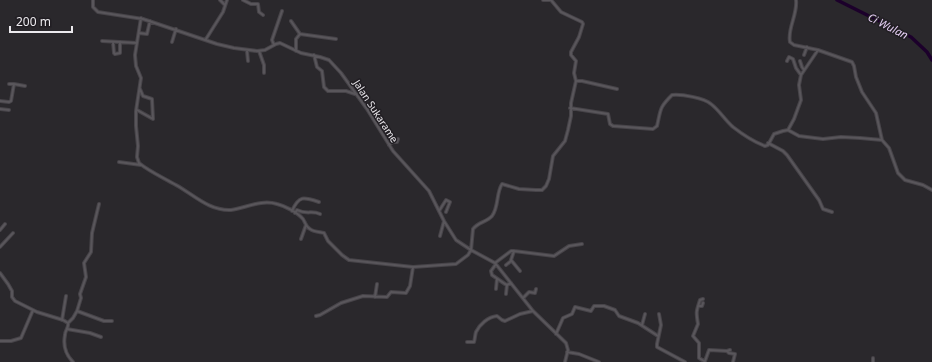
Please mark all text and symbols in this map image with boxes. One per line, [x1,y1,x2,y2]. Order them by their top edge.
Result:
scale bar [10,8,72,34]
water label: Ci Wulan [866,9,911,42]
text: 200 m [16,13,51,30]
street label: Jalan Sukarame [350,76,402,145]

